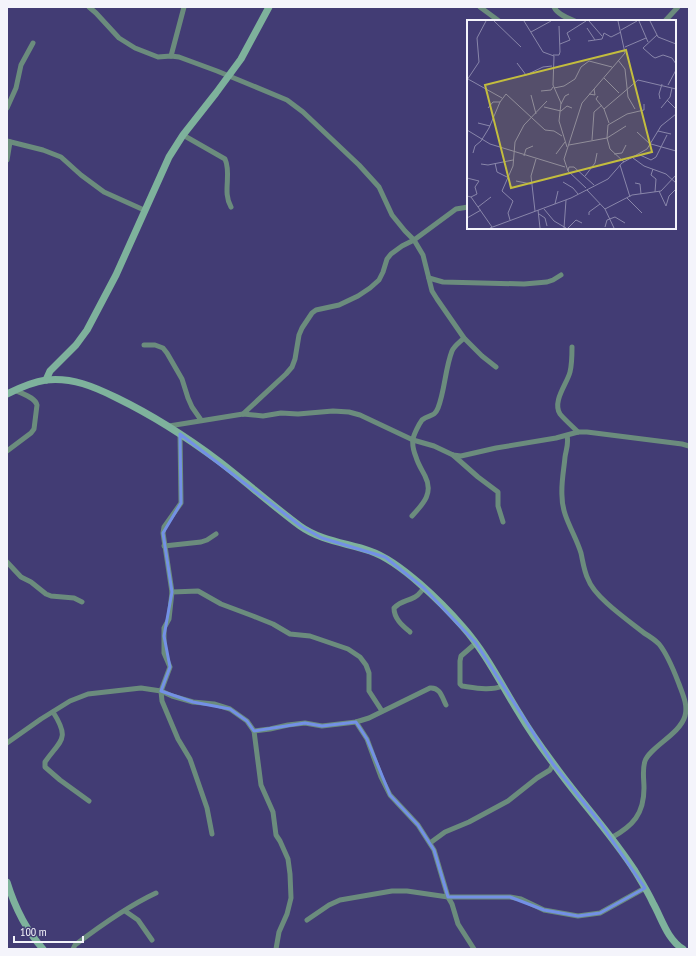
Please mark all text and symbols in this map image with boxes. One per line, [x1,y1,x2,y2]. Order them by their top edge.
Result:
inset map [467,20,676,229]
scale bar [14,918,83,944]
text: 100 m [20,924,47,939]

